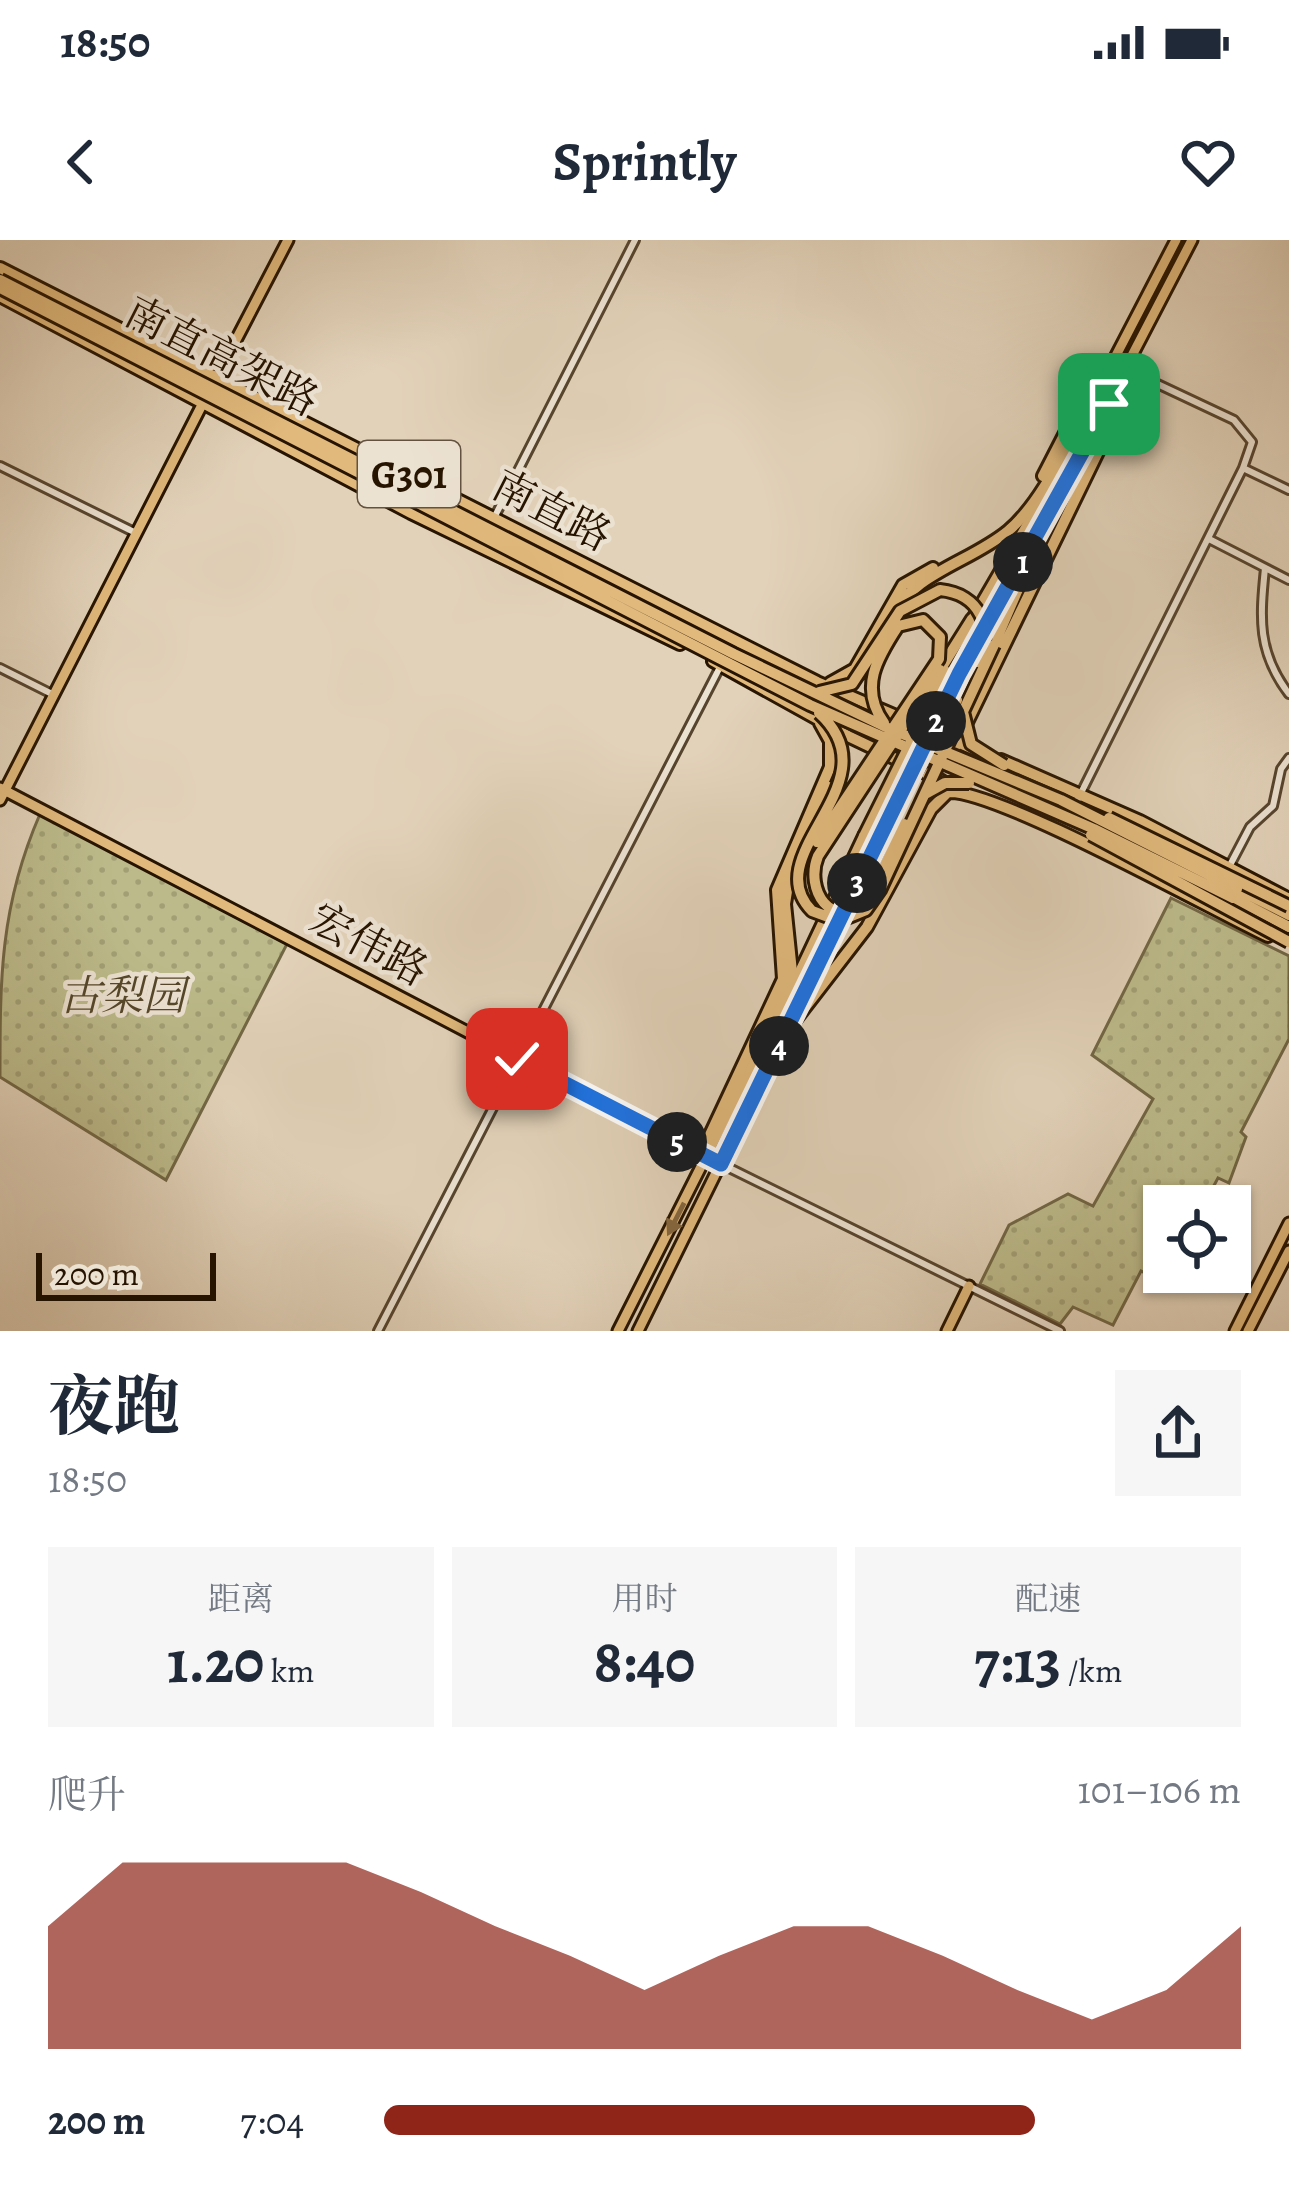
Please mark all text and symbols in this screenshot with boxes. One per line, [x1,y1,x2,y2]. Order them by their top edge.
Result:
text: 18:50 [60,11,150,73]
text: Sprintly [553,125,736,199]
icon: back [48,129,114,195]
icon: heart [1175,129,1241,195]
street label: 南直高架路 [115,283,329,429]
pin [1058,353,1160,455]
icon: arrive [1076,371,1142,437]
road number: G301 [358,441,460,507]
street label: 南直路 [483,456,621,564]
pin: 1 [993,532,1053,592]
text: 1 [1017,539,1029,584]
pin: 2 [906,691,966,751]
text: 2 [928,698,944,743]
pin: 3 [827,853,887,913]
text: 3 [850,860,864,905]
street label: 宏伟路 [300,889,438,999]
park label: 古梨园 [59,967,191,1024]
pin [466,1008,568,1110]
pin: 4 [749,1016,809,1076]
text: 4 [771,1023,787,1068]
icon: check [484,1026,550,1092]
pin: 5 [647,1112,707,1172]
text: 5 [670,1119,684,1164]
map controls [1143,1185,1251,1293]
button: locate [1143,1185,1251,1293]
one-way arrow [666,1201,686,1236]
scale bar [36,1247,216,1300]
text: 200 m [54,1251,139,1296]
text: 夜跑 [48,1362,180,1452]
button: share [1115,1370,1241,1496]
text: 18:50 [48,1452,127,1505]
text: 距离 [208,1576,274,1621]
text: 用时 [611,1576,677,1621]
text: 配速 [1015,1576,1081,1621]
text: 1.20 [167,1621,264,1703]
text: 8:40 [594,1621,695,1703]
text: 7:13 [974,1621,1061,1703]
text: km [264,1648,315,1693]
text: /km [1061,1648,1122,1693]
text: 101–106 m [1078,1763,1241,1816]
text: 爬升 [48,1768,126,1821]
text: 200 m [48,2094,146,2147]
text: 7:04 [240,2094,304,2147]

